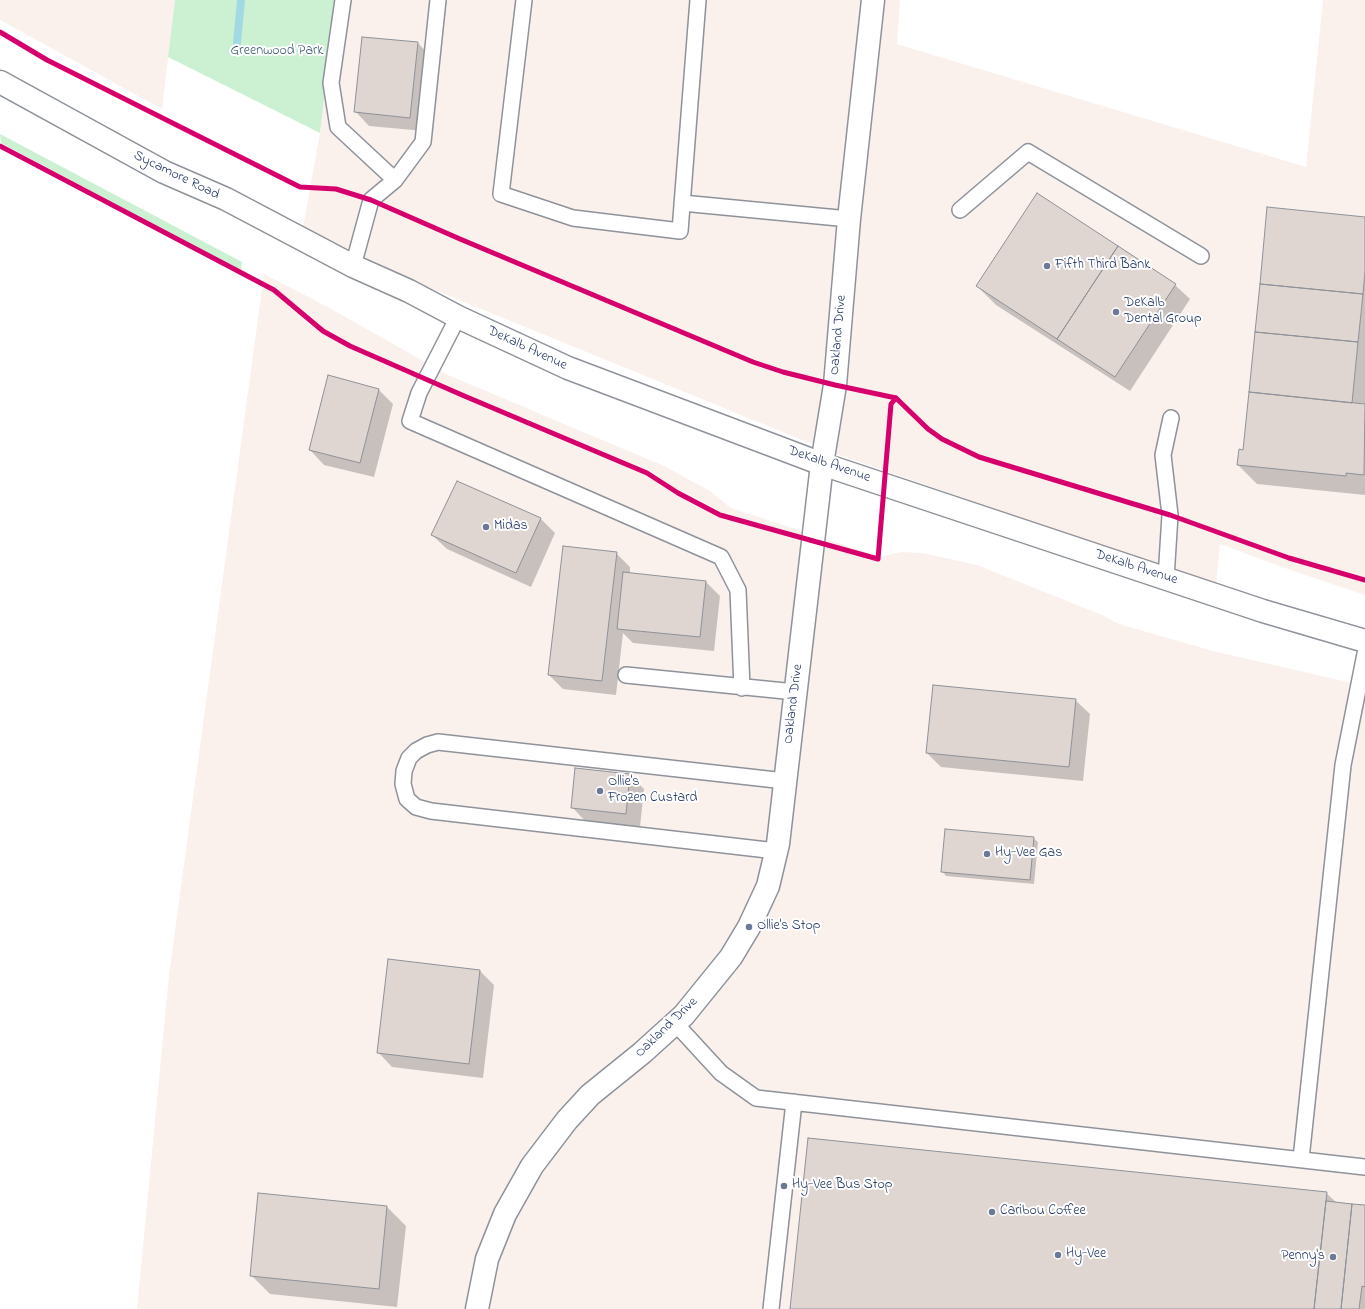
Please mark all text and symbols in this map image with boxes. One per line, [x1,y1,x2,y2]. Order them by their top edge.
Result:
park label: Greenwood Park [231,44,323,60]
street label: Sycamore Road [130,148,222,204]
place label: Fifth Third Bank [1055,258,1150,274]
marker: Fifth Third Bank [1042,261,1052,271]
street label: Oakland Drive [827,294,851,376]
place label: DeKalb Dental Group [1124,296,1202,328]
marker: DeKalb Dental Group [1111,307,1121,317]
street label: DeKalb Avenue [484,323,570,375]
street label: DeKalb Avenue [786,443,872,487]
place label: Midas [494,519,528,535]
marker: Midas [481,522,491,532]
street label: DeKalb Avenue [1093,547,1179,589]
street label: Oakland Drive [781,663,807,745]
place label: Ollie's Frozen Custard [608,775,697,808]
marker: Ollie's Frozen Custard [595,786,605,796]
place label: Hy-Vee Gas [995,846,1062,862]
marker: Hy-Vee Gas [982,849,992,859]
place label: Ollie's Stop [757,919,820,935]
marker: Ollie's Stop [744,922,754,932]
street label: Oakland Drive [632,994,702,1062]
place label: Hy-Vee Bus Stop [792,1178,892,1194]
marker: Hy-Vee Bus Stop [779,1181,789,1191]
place label: Caribou Coffee [1000,1204,1086,1220]
marker: Caribou Coffee [987,1207,997,1217]
place label: Hy-Vee [1066,1247,1106,1263]
place label: Penny's [1281,1249,1325,1265]
marker: Hy-Vee [1053,1250,1063,1260]
marker: Penny's [1328,1252,1338,1262]

